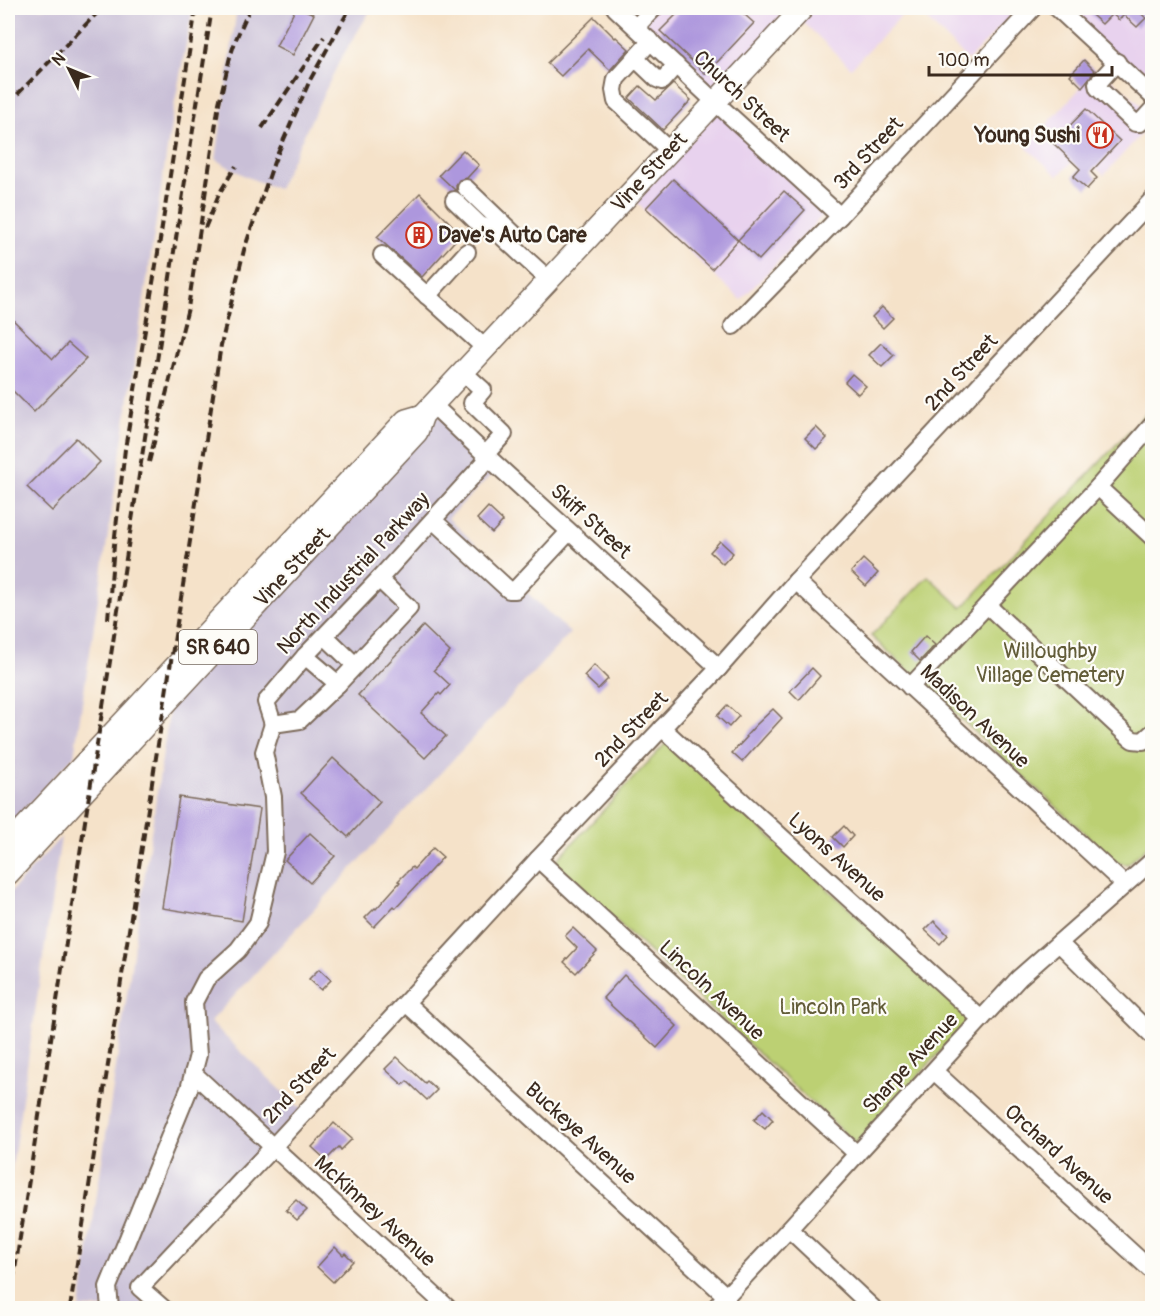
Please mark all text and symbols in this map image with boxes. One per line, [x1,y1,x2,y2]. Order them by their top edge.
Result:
north arrow [39,39,99,99]
scale bar [929,39,1112,77]
street label: Church Street [688,45,796,149]
text: N [48,49,70,70]
text: 100 m [938,49,990,72]
street label: 3rd Street [828,111,909,196]
restaurant icon: Young Sushi [1085,120,1115,150]
place label: Young Sushi [974,122,1080,149]
street label: Vine Street [605,126,694,218]
building icon: Dave's Auto Care [404,220,434,250]
place label: Dave's Auto Care [438,222,587,249]
street label: 2nd Street [919,328,1004,416]
street label: Skiff Street [544,478,637,565]
street label: North Industrial Parkway [271,486,436,660]
street label: Vine Street [248,521,337,613]
road number: SR 640 [179,630,257,664]
park label: Willoughby Village Cemetery [976,638,1124,689]
street label: Madison Avenue [914,659,1036,775]
street label: 2nd Street [589,685,675,773]
street label: Lyons Avenue [782,807,891,909]
street label: Lincoln Avenue [653,934,771,1047]
park label: Lincoln Park [779,994,887,1021]
street label: Sharpe Avenue [857,1007,965,1120]
street label: 2nd Street [257,1041,342,1129]
street label: Buckeye Avenue [519,1076,642,1191]
street label: Orchard Avenue [999,1098,1119,1211]
street label: McKinney Avenue [308,1150,441,1273]

